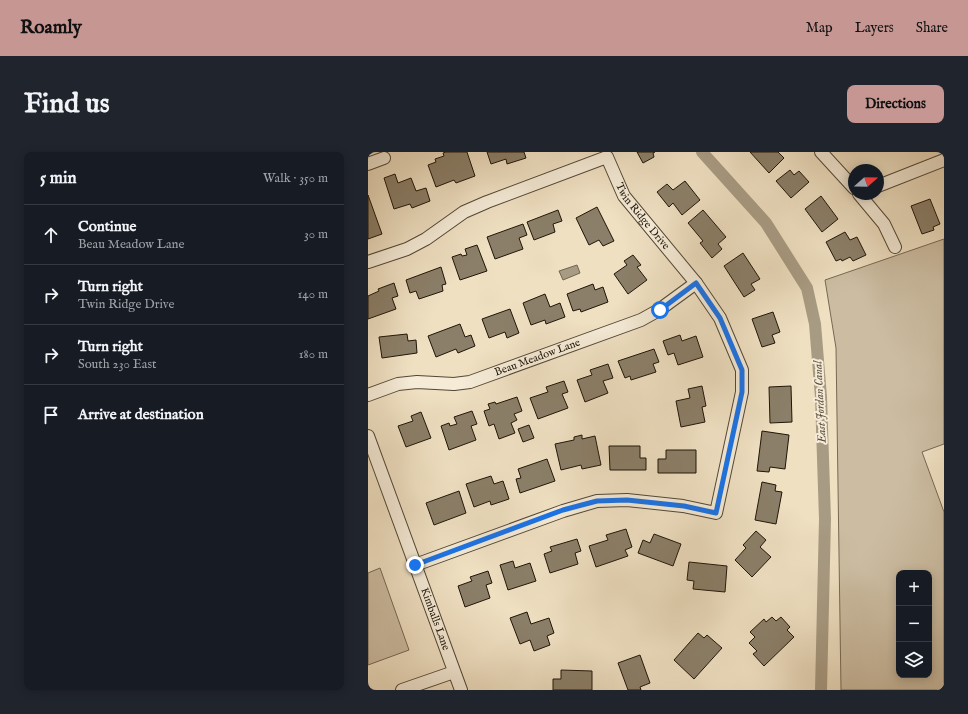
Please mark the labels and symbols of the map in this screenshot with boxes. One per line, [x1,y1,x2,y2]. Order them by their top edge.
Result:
north arrow [848,164,884,200]
street label: Twin Ridge Drive [612,180,673,253]
route start [651,301,669,319]
street label: Beau Meadow Lane [493,336,582,379]
water label: East Jordan Canal [810,359,830,444]
route end [406,556,424,574]
street label: Kimballs Lane [417,586,453,652]

